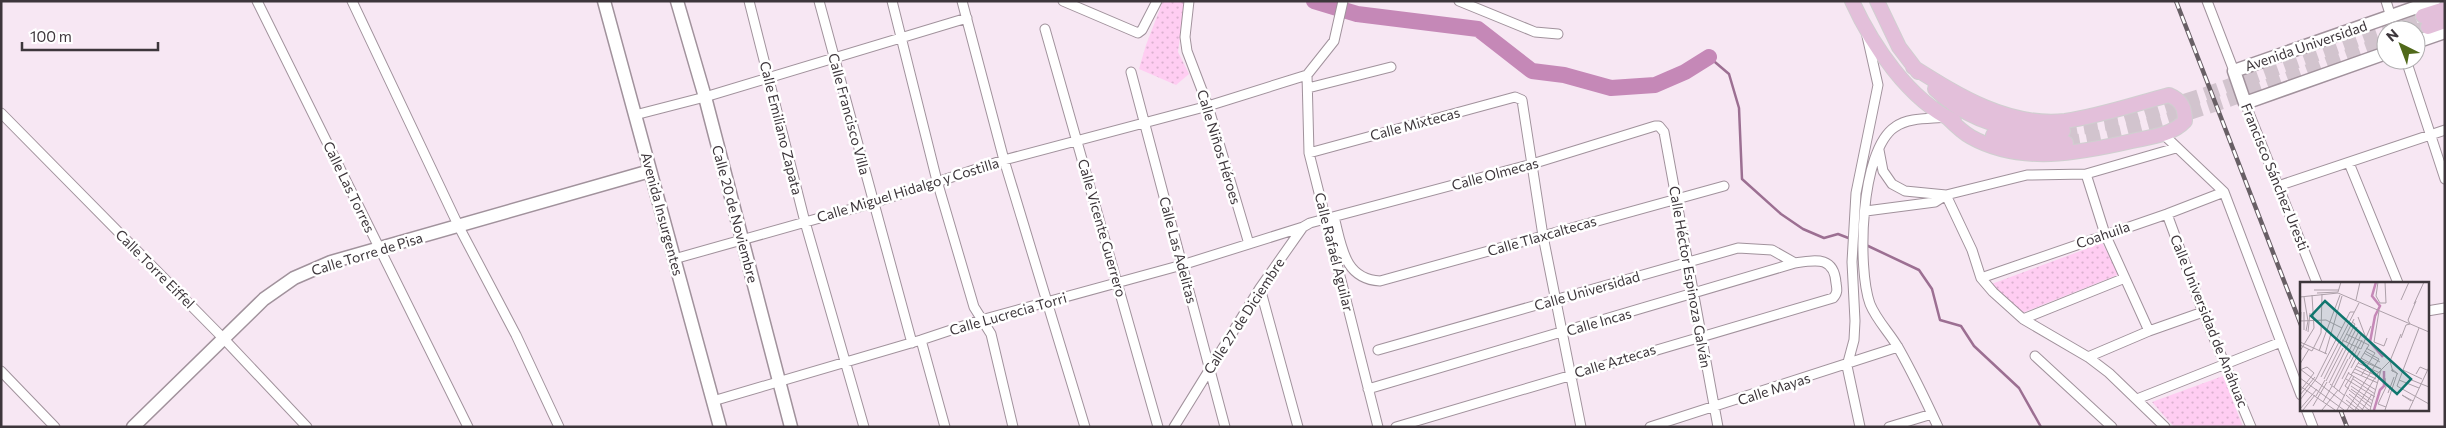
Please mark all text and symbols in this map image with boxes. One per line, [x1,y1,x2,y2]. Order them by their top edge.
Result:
street label: Avenida Universidad [2242,17,2369,74]
scale bar [22,20,159,52]
north arrow [2376,20,2426,70]
text: N [2382,25,2402,45]
text: 100 m [30,27,72,45]
street label: Calle Francisco Villa [825,51,874,177]
street label: Calle Emiliano Zapata [757,59,806,196]
street label: Calle Niños Héroes [1194,88,1245,206]
street label: Francisco Sánchez Uresti [2238,101,2313,253]
street label: Calle Mixtecas [1368,103,1462,144]
street label: Calle Las Torres [320,138,379,235]
street label: Calle 20 de Noviembre [709,143,762,285]
street label: Avenida Insurgentes [638,150,687,277]
street label: Calle Miguel Hidalgo y Costilla [815,154,1001,225]
street label: Calle Olmecas [1450,154,1540,193]
street label: Calle Vicente Guerrero [1075,157,1130,299]
street label: Calle Héctor Espinoza Galván [1666,185,1715,369]
street label: Calle Rafaél Aguilar [1311,191,1358,313]
street label: Calle Las Adelitas [1156,195,1201,305]
street label: Calle Tlaxcaltecas [1485,212,1598,259]
street label: Coahuila [2074,217,2132,252]
street label: Calle Torre Eiffel [112,226,198,312]
street label: Calle Torre de Pisa [309,228,425,279]
street label: Calle Universidad de Anáhuac [2167,232,2252,410]
street label: Calle 27 de Diciembre [1200,254,1287,377]
street label: Calle Universidad [1532,267,1642,314]
inset map [2300,282,2428,410]
street label: Calle Lucrecia Torri [947,289,1068,338]
street label: Calle Incas [1564,304,1633,339]
street label: Calle Aztecas [1572,340,1658,381]
street label: Calle Mayas [1735,369,1812,408]

